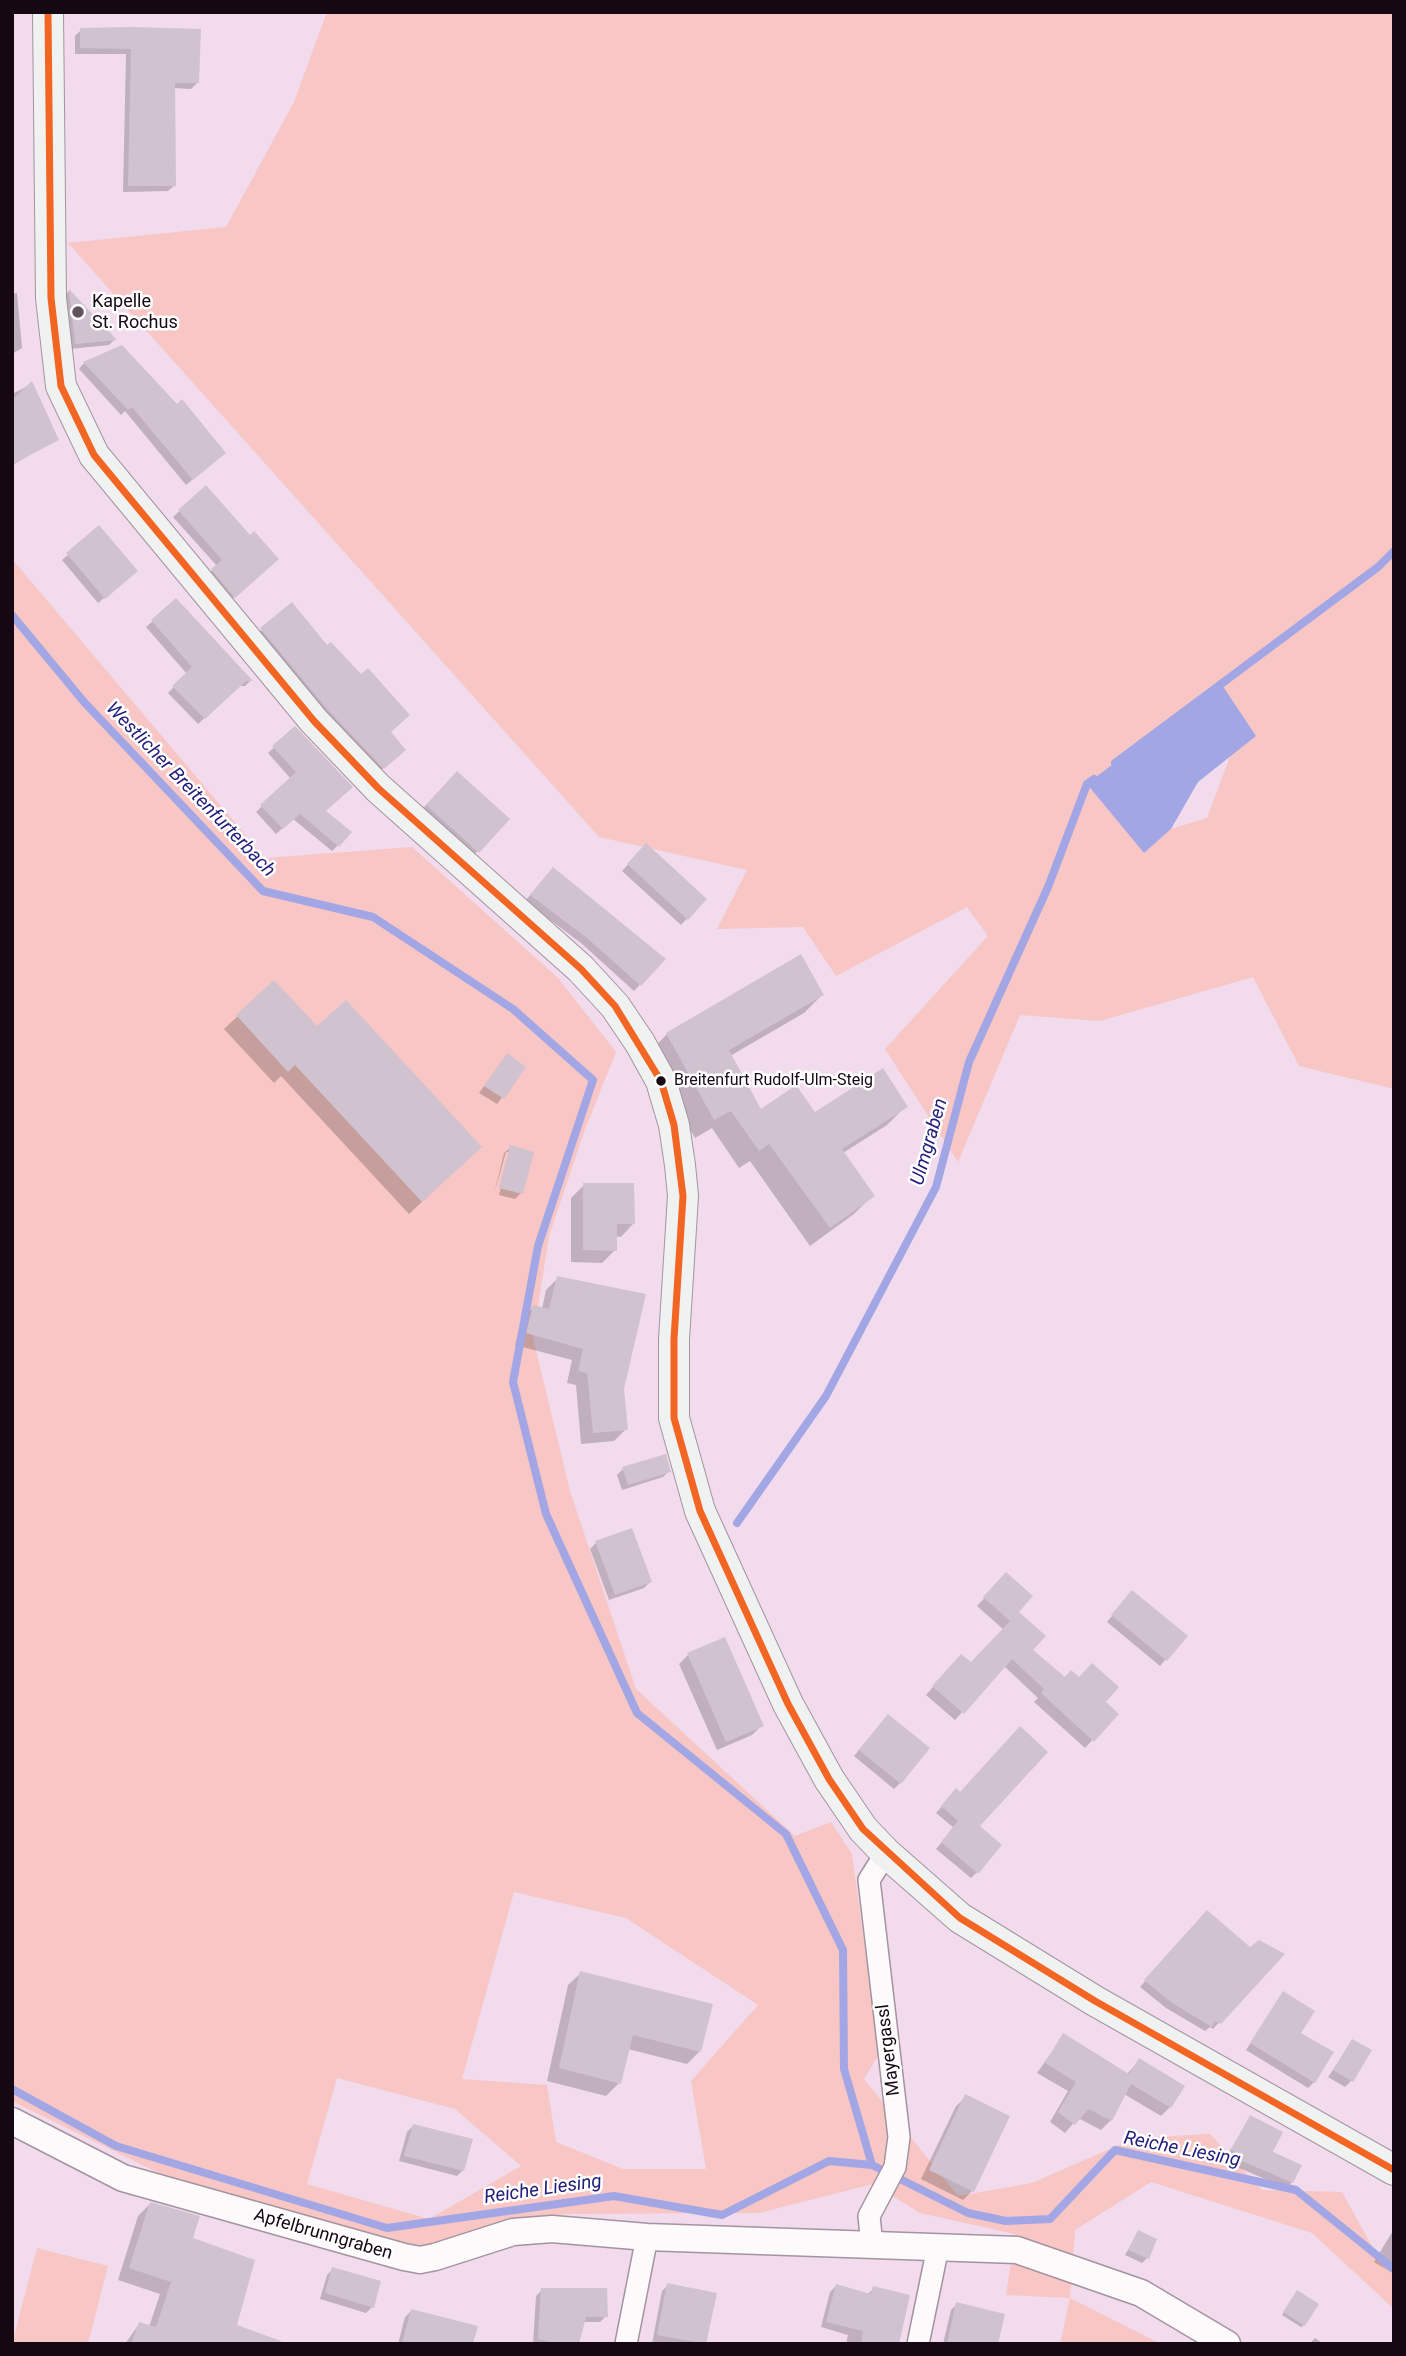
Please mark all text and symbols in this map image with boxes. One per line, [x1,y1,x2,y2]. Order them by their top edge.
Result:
place label: Kapelle St. Rochus [92,291,178,334]
marker: Kapelle St. Rochus [70,304,86,320]
water label: Westlicher Breitenfurterbach [100,698,280,882]
place label: Breitenfurt Rudolf-Ulm-Steig [674,1071,873,1091]
marker: Breitenfurt Rudolf-Ulm-Steig [654,1074,668,1088]
water label: Ulmgraben [907,1096,953,1188]
street label: Mayergassl [873,2003,905,2097]
water label: Reiche Liesing [1122,2128,1242,2172]
water label: Reiche Liesing [483,2170,603,2210]
street label: Apfelbrunngraben [251,2205,395,2265]

